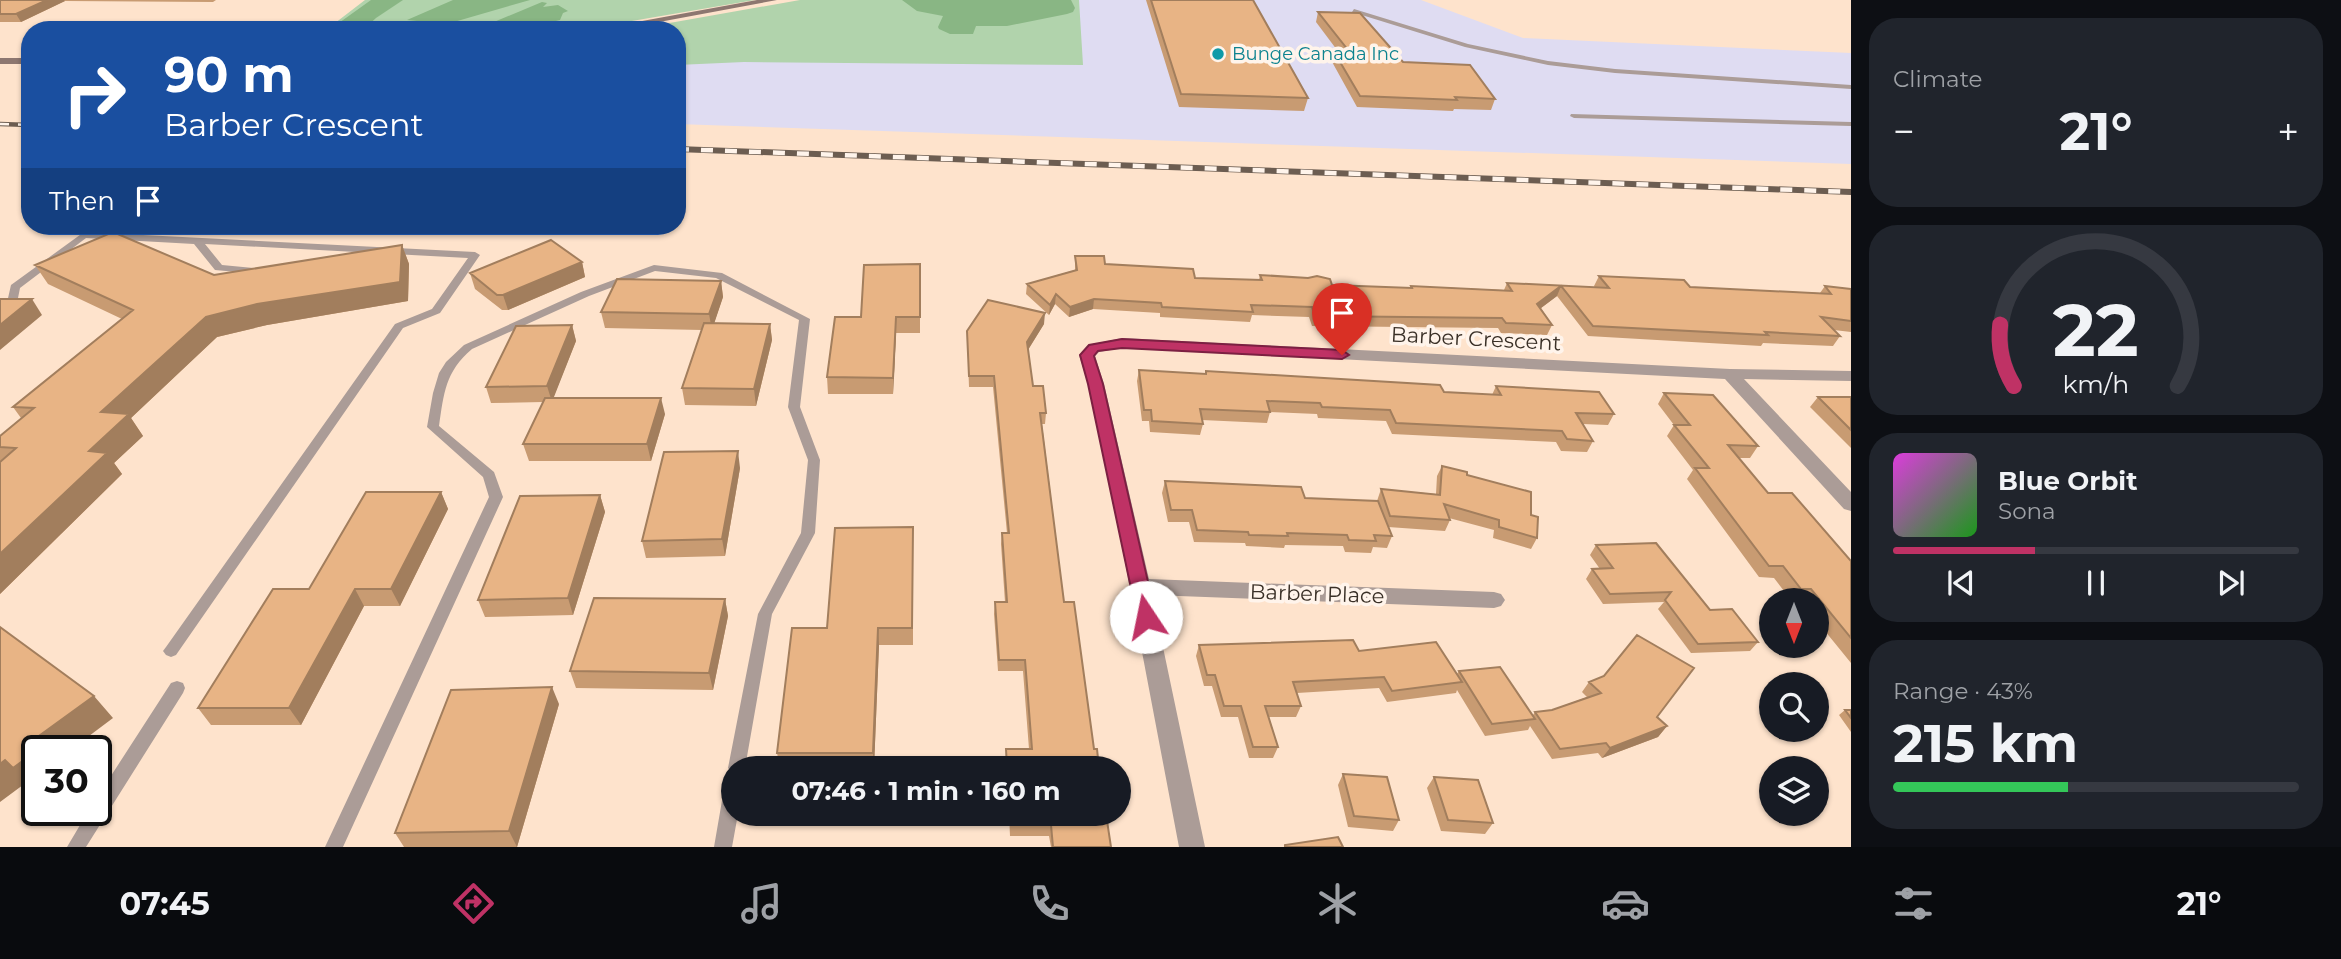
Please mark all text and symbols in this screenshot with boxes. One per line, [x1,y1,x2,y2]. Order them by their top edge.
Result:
place label: Bunge Canada Inc [1232,43,1399,65]
text: 90 m [164,45,294,104]
marker: Bunge Canada Inc [1210,46,1226,62]
icon: right [49,49,140,140]
text: Climate [1893,65,1982,93]
text: 21° [2060,100,2132,163]
text: Barber Crescent [164,105,424,144]
text: − [1893,108,1915,155]
text: + [2277,108,2299,155]
icon: arrive [129,182,167,220]
text: Then [49,185,115,217]
pin [1312,283,1372,355]
text: 22 [2053,286,2139,374]
icon: arrive [1323,294,1361,332]
street label: Barber Crescent [1390,322,1562,355]
text: km/h [2063,369,2129,399]
text: Blue Orbit [1998,465,2137,497]
text: Sona [1998,497,2056,525]
icon: previous [1942,564,1980,602]
icon: pause [2077,564,2115,602]
icon: next [2212,564,2250,602]
street label: Barber Place [1249,579,1385,608]
position arrow [1109,580,1183,654]
north arrow [1759,588,1829,658]
map controls [1759,588,1829,826]
button: search [1759,672,1829,742]
text: Range · 43% [1893,677,2033,705]
text: 215 km [1893,712,2078,775]
speed limit sign: 30 [21,735,112,826]
button: layers [1759,756,1829,826]
text: 07:46 · 1 min · 160 m [791,775,1061,807]
icon: directions [449,879,498,928]
icon: music [737,879,786,928]
icon: phone [1025,879,1074,928]
icon: climate [1313,879,1362,928]
icon: car [1601,879,1650,928]
icon: filters [1889,879,1938,928]
text: 07:45 [119,884,210,923]
text: 21° [2177,884,2221,923]

